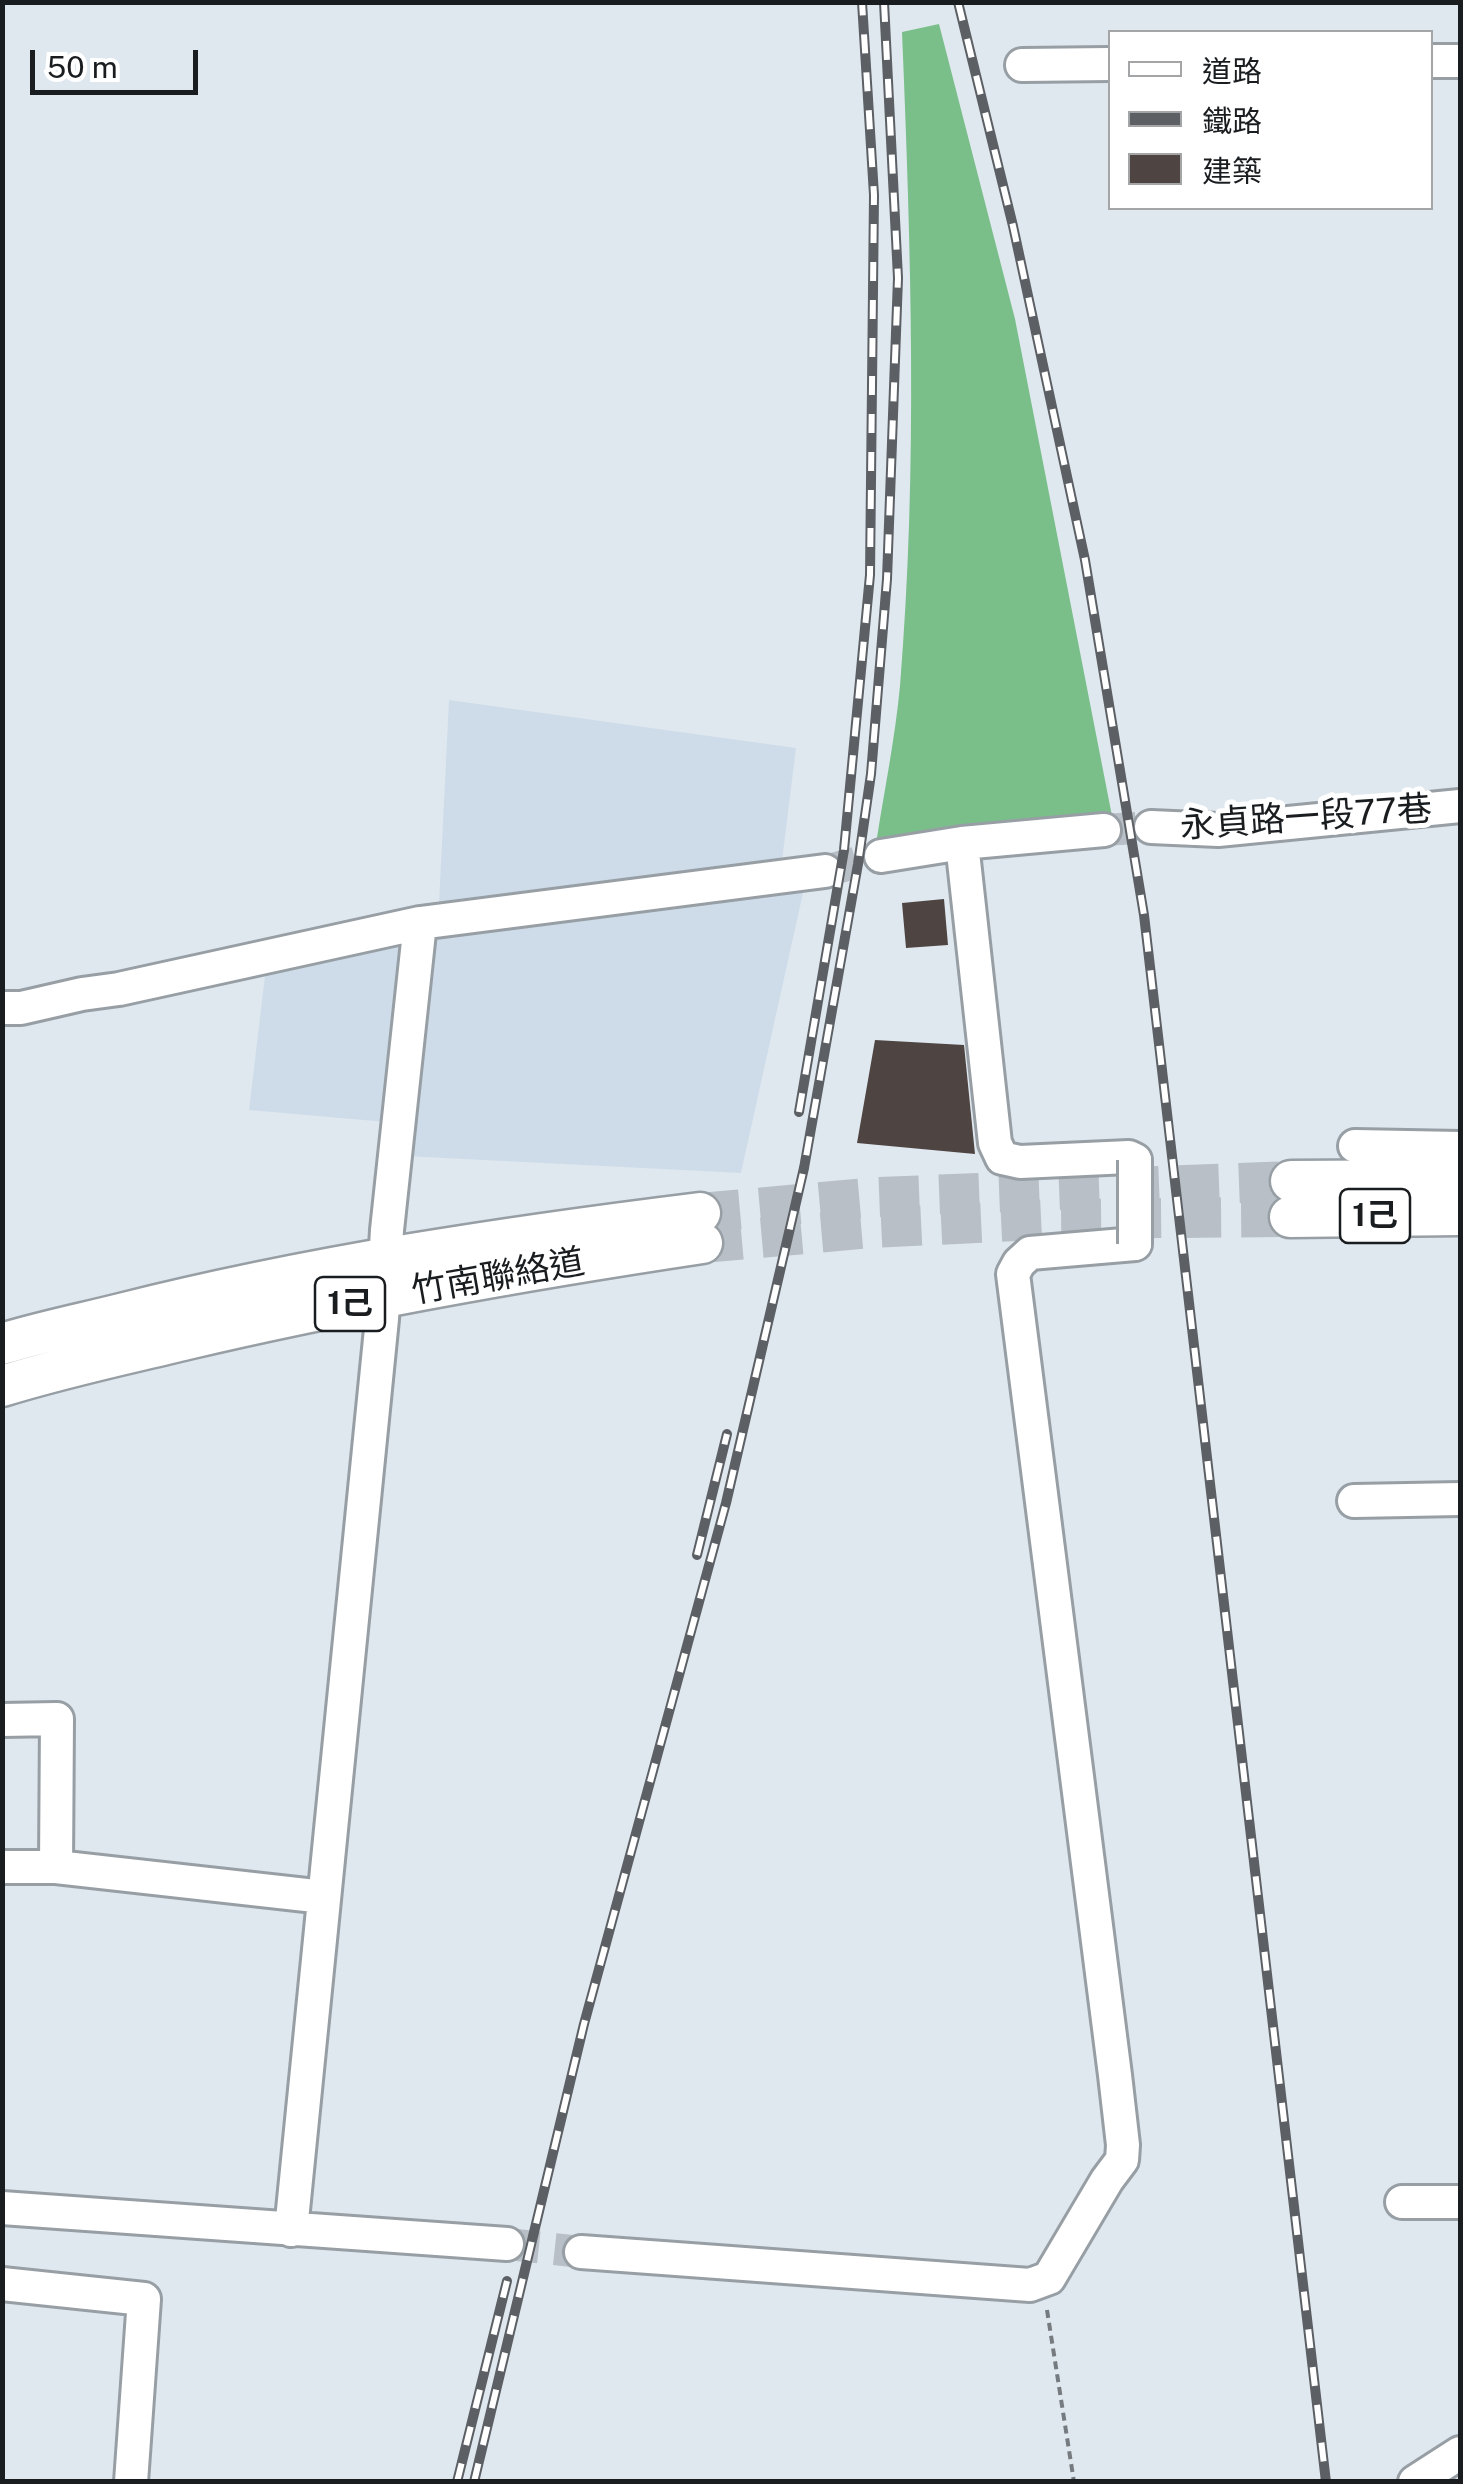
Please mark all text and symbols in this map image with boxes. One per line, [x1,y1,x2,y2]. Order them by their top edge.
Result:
scale bar [35,30,202,92]
legend [1108,30,1433,210]
text: 50 m [47,49,118,85]
text: 道路 [1202,53,1262,89]
text: 鐵路 [1202,103,1262,139]
text: 建築 [1202,153,1262,189]
street label: 永貞路一段77巷 [1179,788,1433,848]
road number: 1己 [1340,1189,1410,1243]
street label: 竹南聯絡道 [408,1241,588,1313]
road number: 1己 [315,1277,385,1331]

